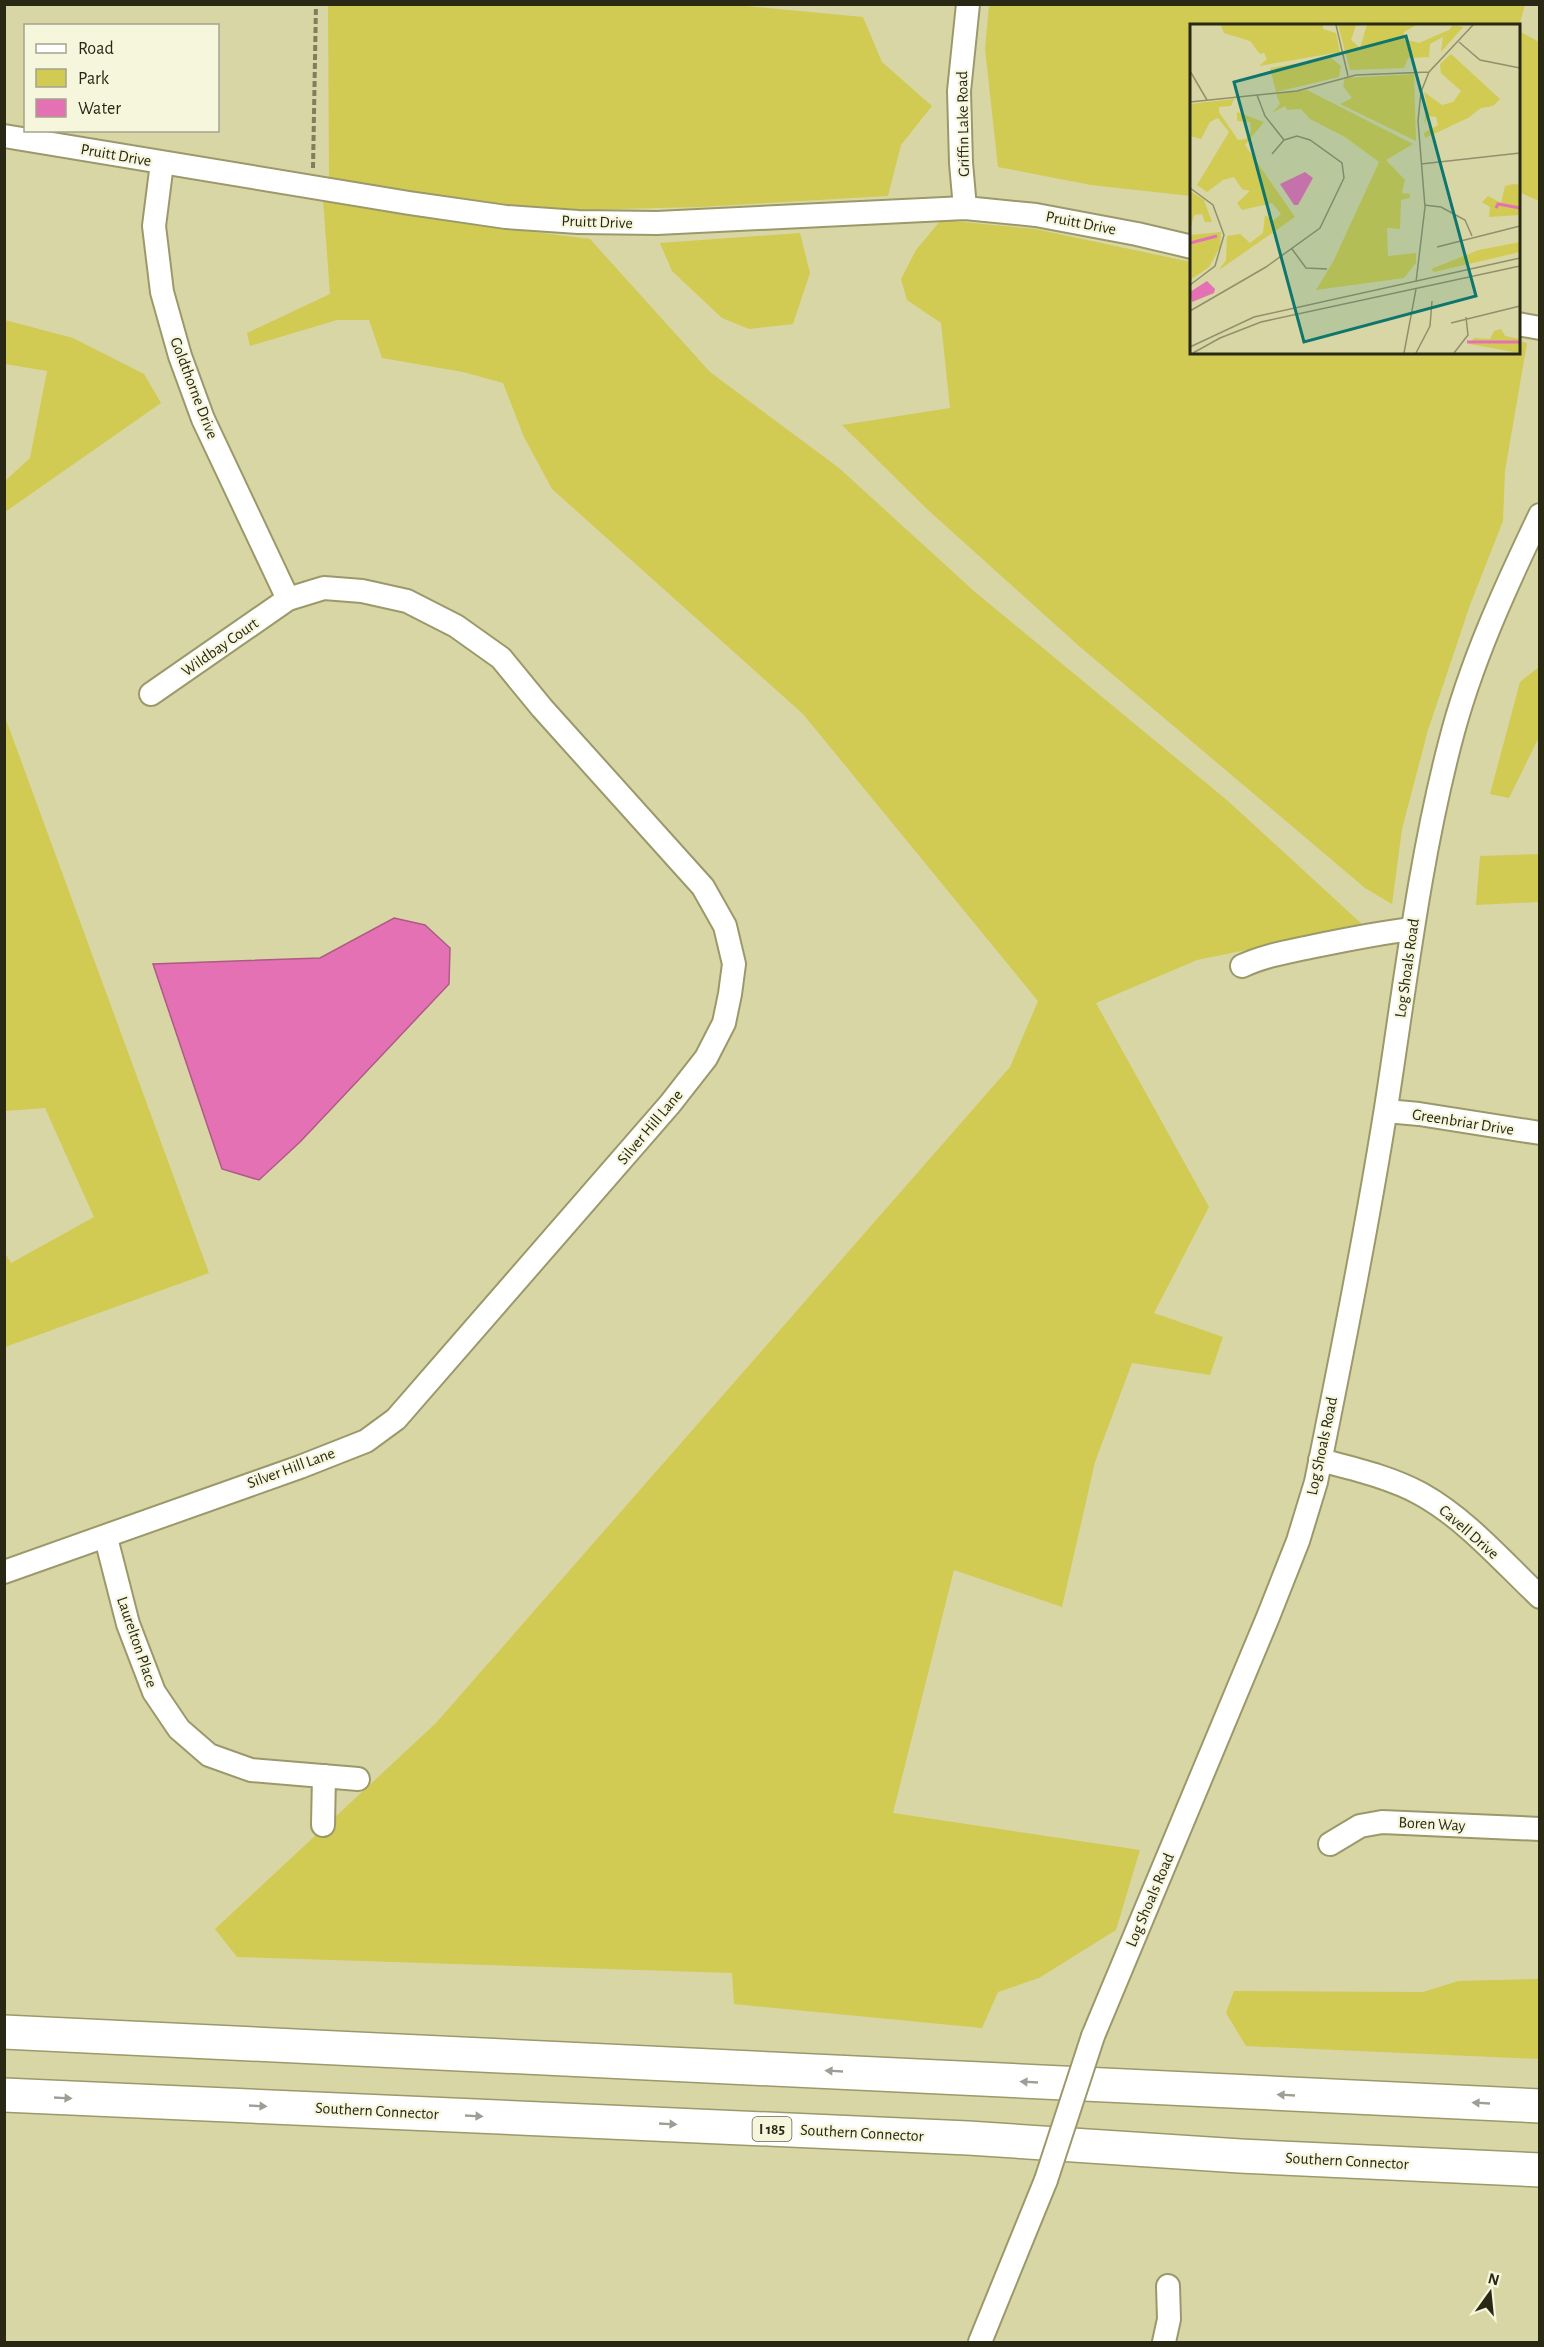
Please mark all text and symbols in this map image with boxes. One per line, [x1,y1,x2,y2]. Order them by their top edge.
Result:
legend [24,24,219,132]
inset map [1190,24,1520,354]
text: Road [78,40,114,58]
text: Park [78,70,110,88]
street label: Griffin Lake Road [954,71,972,177]
text: Water [78,100,121,118]
street label: Pruitt Drive [79,141,153,169]
street label: Pruitt Drive [1044,208,1118,238]
street label: Pruitt Drive [561,213,633,231]
street label: Goldthorne Drive [167,335,221,441]
street label: Wildbay Court [179,615,262,680]
street label: Log Shoals Road [1392,917,1422,1019]
street label: Silver Hill Lane [614,1087,686,1167]
street label: Greenbriar Drive [1411,1106,1515,1138]
street label: Log Shoals Road [1304,1395,1340,1497]
street label: Silver Hill Lane [245,1445,337,1491]
street label: Cavell Drive [1436,1502,1502,1562]
street label: Laurelton Place [114,1594,160,1690]
street label: Boren Way [1398,1814,1466,1835]
street label: Log Shoals Road [1123,1851,1177,1949]
one-way arrow [824,2067,843,2076]
one-way arrow [1019,2077,1038,2086]
one-way arrow [1277,2090,1296,2099]
one-way arrow [53,2093,72,2102]
one-way arrow [1472,2099,1491,2108]
street label: Southern Connector [315,2100,440,2122]
one-way arrow [248,2102,267,2111]
one-way arrow [464,2111,483,2120]
road number: I 185 [752,2117,792,2141]
one-way arrow [659,2120,678,2129]
street label: Southern Connector [800,2122,925,2144]
street label: Southern Connector [1285,2150,1410,2172]
north arrow [1460,2263,1520,2323]
text: N [1486,2270,1501,2289]

